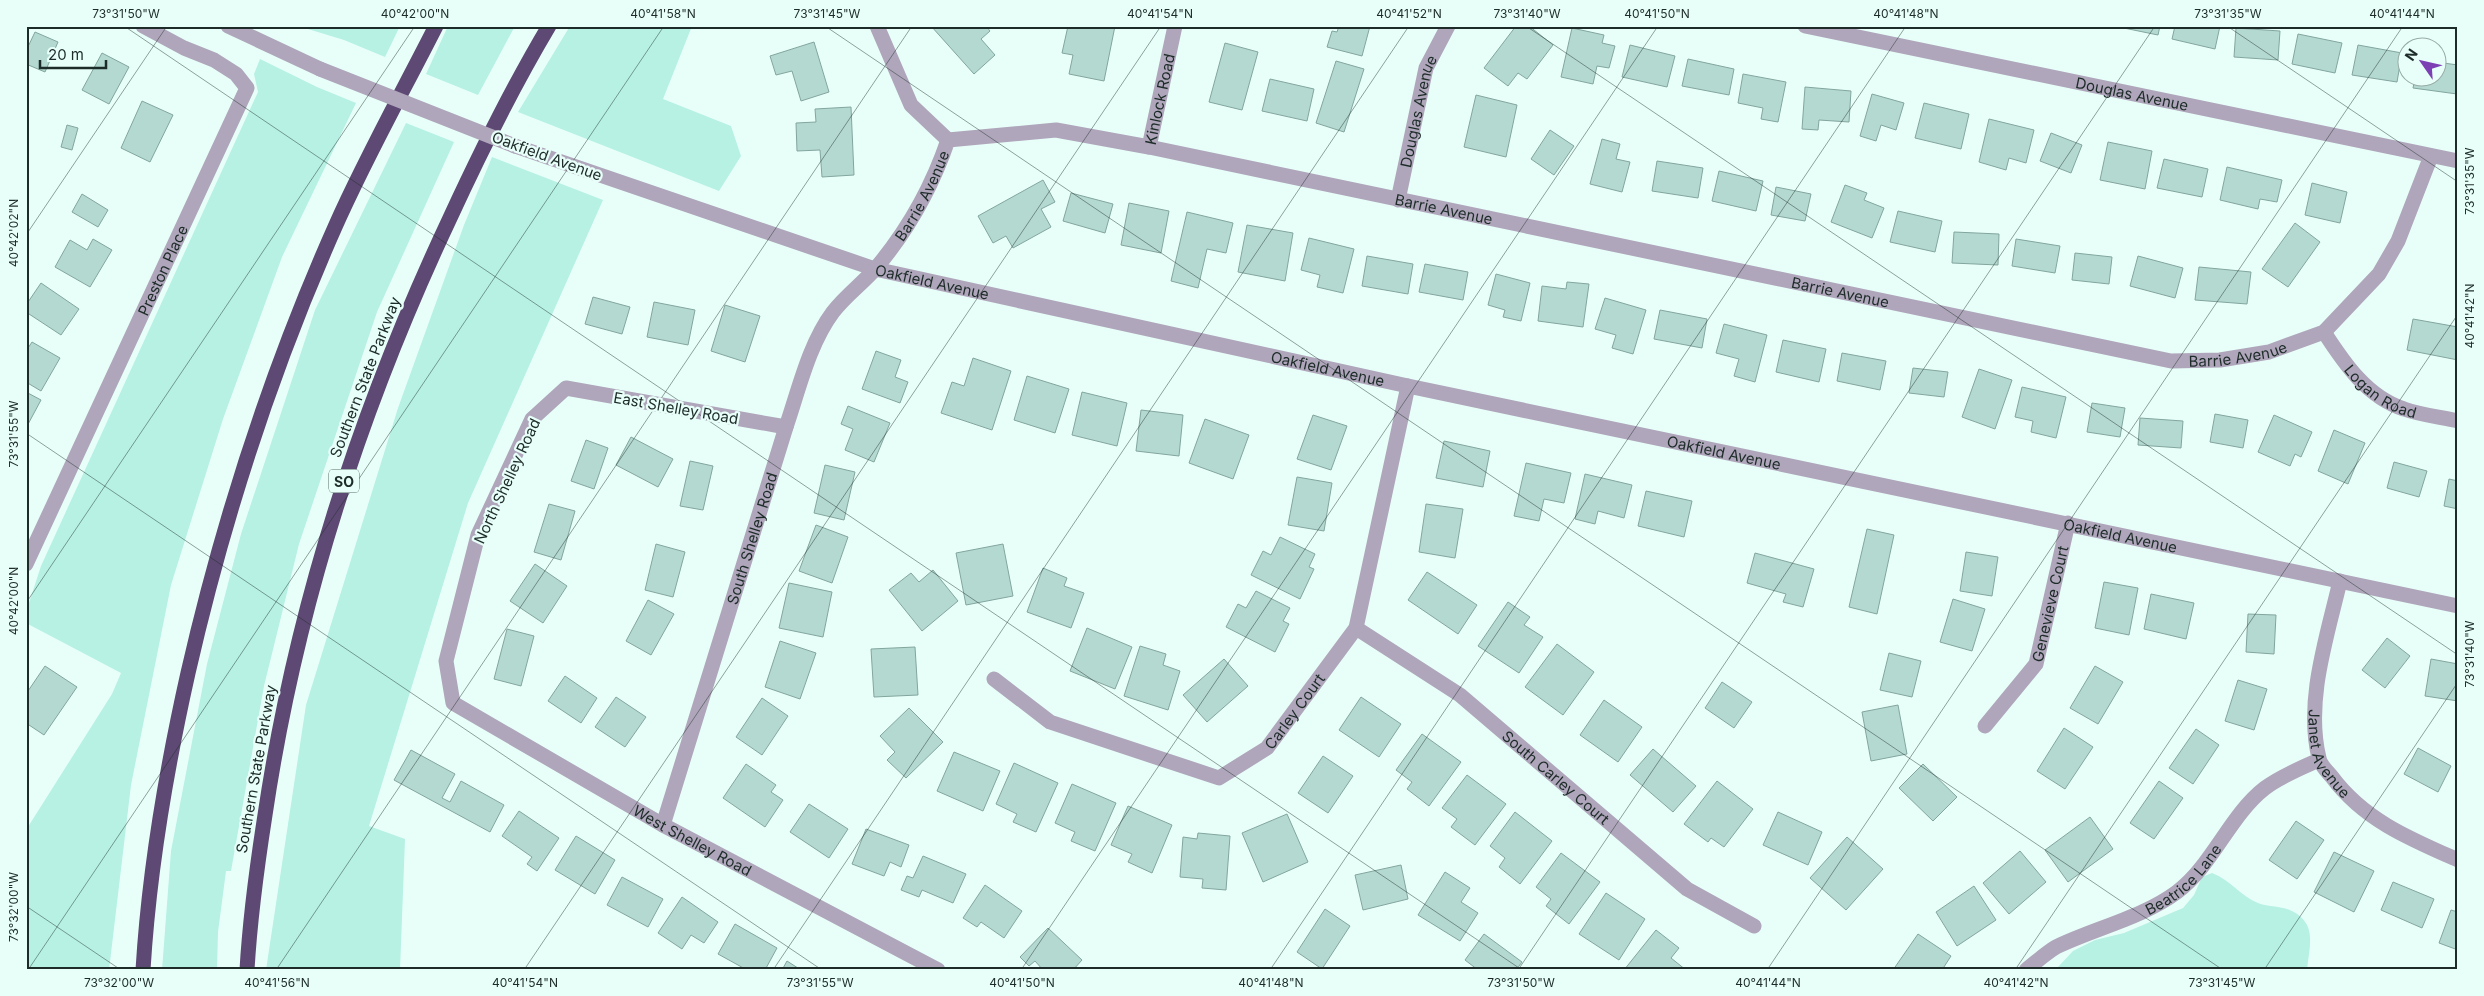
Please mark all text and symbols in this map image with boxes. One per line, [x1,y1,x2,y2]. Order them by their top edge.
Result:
text: 73°31'50"W [92,6,160,21]
text: 40°42'00"N [381,6,449,21]
text: 40°41'58"N [630,6,696,21]
text: 73°31'45"W [794,6,861,21]
text: 40°41'54"N [1127,6,1193,21]
text: 40°41'52"N [1376,6,1442,21]
text: 73°31'40"W [1493,6,1561,21]
text: 40°41'50"N [1624,6,1690,21]
text: 40°41'48"N [1873,6,1939,21]
text: 73°31'35"W [2194,6,2262,21]
text: 40°41'44"N [2369,6,2435,21]
scale bar [40,38,106,70]
north arrow [2396,38,2446,88]
text: 20 m [48,45,84,64]
text: N [2401,45,2421,64]
street label: Kinlock Road [1140,52,1178,146]
street label: Douglas Avenue [1396,52,1441,169]
street label: Douglas Avenue [2074,73,2190,115]
street label: Oakfield Avenue [489,127,605,185]
text: 73°31'35"W [2462,147,2477,215]
street label: Barrie Avenue [890,148,953,244]
street label: Barrie Avenue [1393,189,1495,228]
text: 40°42'02"N [6,199,21,267]
street label: Preston Place [133,222,192,318]
street label: Oakfield Avenue [874,260,991,303]
street label: Barrie Avenue [1790,272,1891,311]
text: 40°41'42"N [2462,283,2477,349]
street label: Southern State Parkway [326,293,405,460]
street label: Barrie Avenue [2188,337,2289,370]
street label: Oakfield Avenue [1269,347,1386,390]
street label: Logan Road [2341,360,2419,422]
street label: East Shelley Road [612,388,740,428]
text: 73°31'55"W [6,400,21,468]
street label: North Shelley Road [470,415,544,547]
street label: Oakfield Avenue [1665,431,1783,473]
road number: SO [329,470,359,492]
street label: South Shelley Road [722,470,781,607]
street label: Oakfield Avenue [2062,514,2179,556]
street label: Genevieve Court [2027,544,2072,664]
text: 40°42'00"N [6,567,21,635]
text: 73°31'40"W [2462,620,2477,688]
street label: Carley Court [1260,670,1329,753]
street label: Southern State Parkway [232,683,280,855]
street label: Janet Avenue [2305,709,2354,802]
street label: South Carley Court [1498,726,1614,828]
street label: West Shelley Road [630,800,755,880]
street label: Beatrice Lane [2142,840,2225,919]
text: 73°32'00"W [6,872,21,942]
text: 73°32'00"W [84,975,154,990]
text: 40°41'56"N [244,975,310,990]
text: 40°41'54"N [492,975,558,990]
text: 73°31'55"W [786,975,854,990]
text: 40°41'50"N [989,975,1055,990]
text: 40°41'48"N [1238,975,1304,990]
text: 73°31'50"W [1487,975,1555,990]
text: 40°41'44"N [1735,975,1801,990]
text: 40°41'42"N [1983,975,2049,990]
text: 73°31'45"W [2189,975,2256,990]

